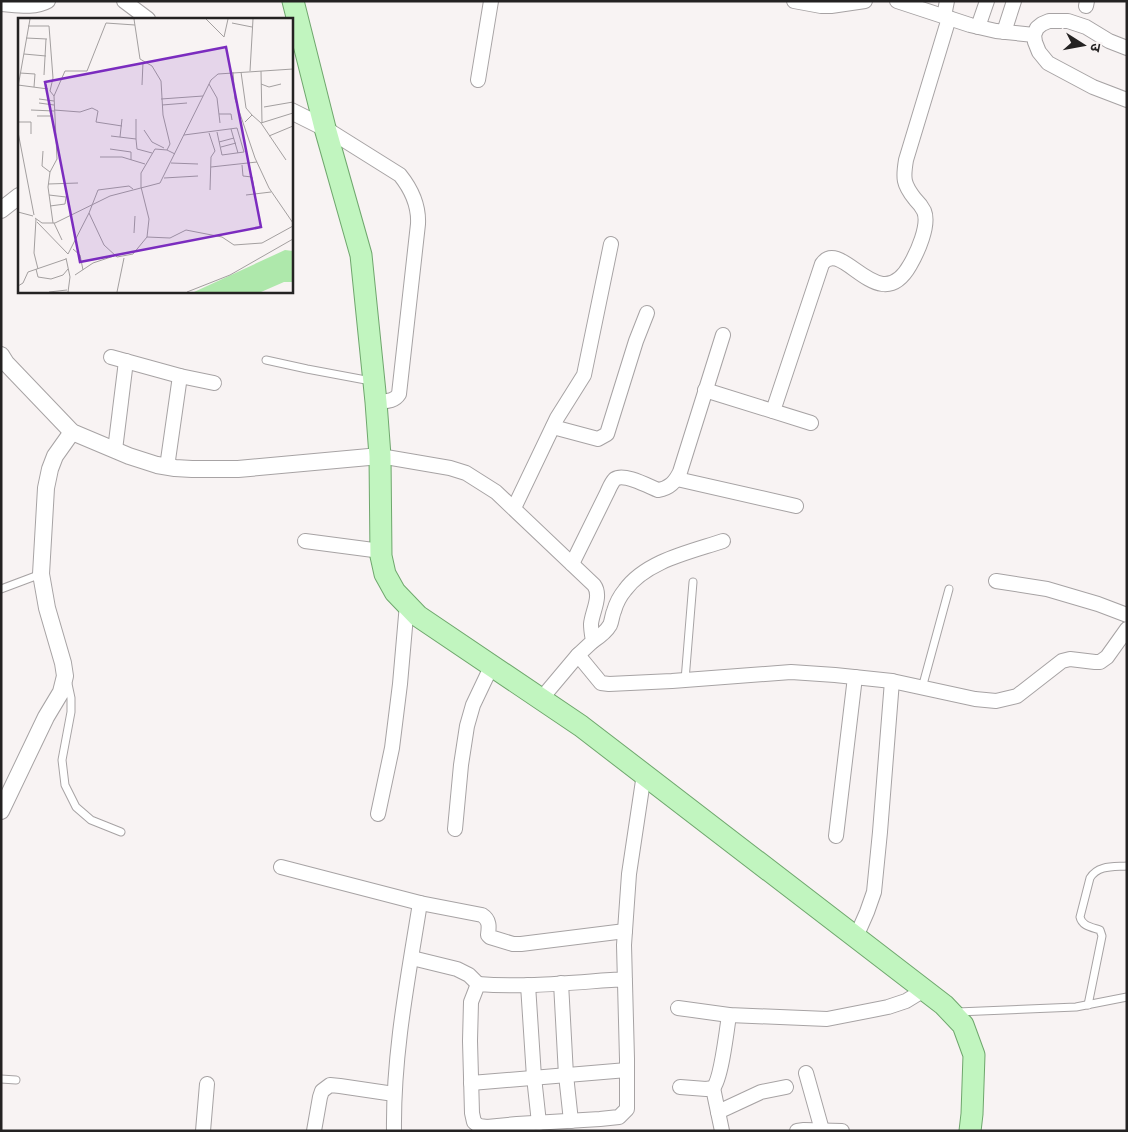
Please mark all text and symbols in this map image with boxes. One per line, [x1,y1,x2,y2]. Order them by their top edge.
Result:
inset map [18,18,292,292]
north arrow [1058,20,1108,70]
text: उ [1087,42,1104,54]

